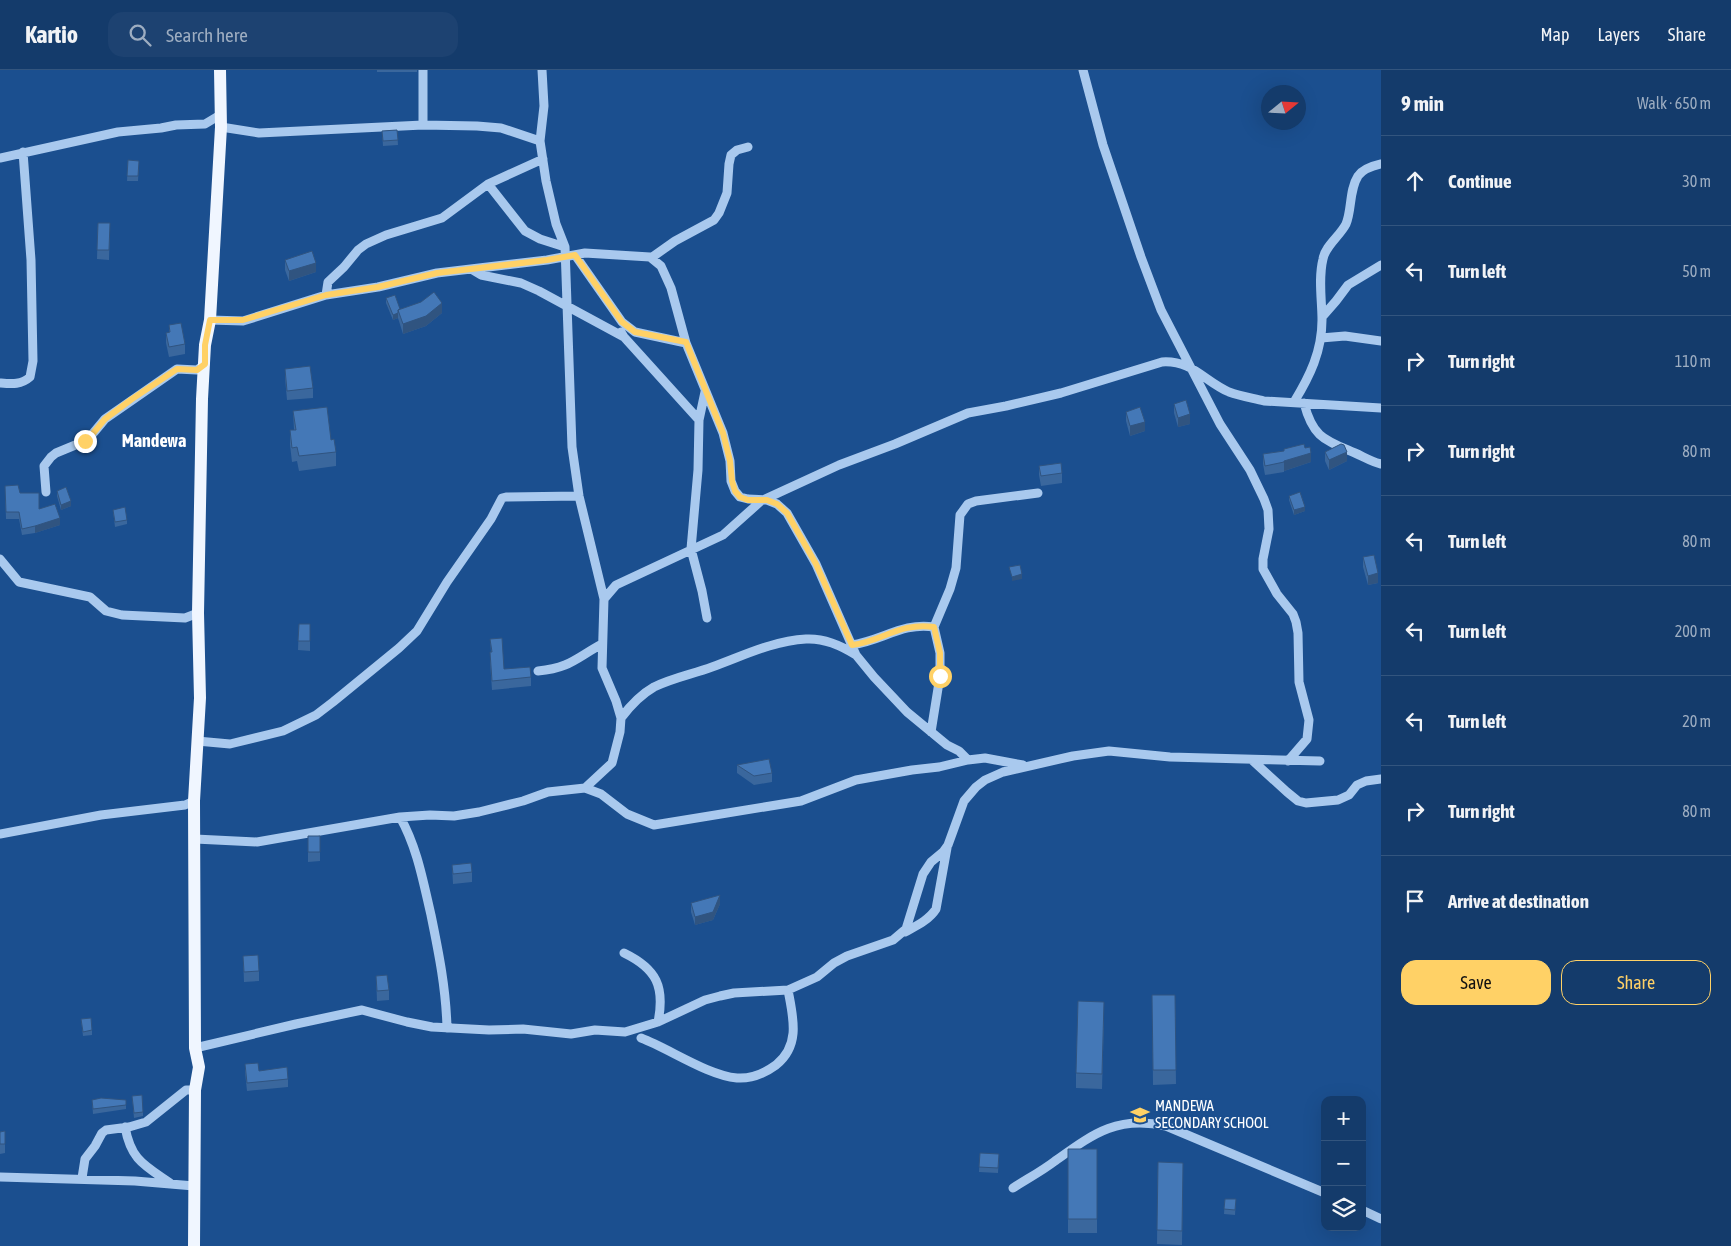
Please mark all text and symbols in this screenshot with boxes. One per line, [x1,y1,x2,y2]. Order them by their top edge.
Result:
search box [108,12,458,57]
text: Kartio [25,21,78,48]
icon: search [126,21,154,49]
text: Search here [166,24,248,46]
text: Map [1540,24,1569,45]
text: Layers [1597,24,1640,45]
text: Share [1668,24,1706,45]
north arrow [1261,85,1306,130]
text: 9 min [1401,91,1444,115]
text: Walk · 650 m [1637,94,1711,112]
icon: ahead [1401,167,1429,195]
text: Continue [1448,170,1512,192]
text: 30 m [1682,172,1711,190]
icon: left [1401,257,1429,285]
text: Turn left [1448,260,1506,282]
text: 50 m [1682,262,1711,280]
icon: right [1401,347,1429,375]
text: Turn right [1448,350,1515,372]
text: 110 m [1675,352,1711,370]
route end [74,430,97,453]
district label: Mandewa [122,430,186,451]
icon: right [1401,437,1429,465]
text: Turn right [1448,440,1515,462]
text: 80 m [1682,442,1711,460]
icon: left [1401,527,1429,555]
text: Turn left [1448,530,1506,552]
text: 80 m [1682,532,1711,550]
icon: left [1401,617,1429,645]
text: Turn left [1448,620,1506,642]
text: 200 m [1675,622,1711,640]
route start [929,665,952,688]
icon: left [1401,707,1429,735]
text: Turn left [1448,710,1506,732]
text: 20 m [1682,712,1711,730]
icon: right [1401,797,1429,825]
text: Turn right [1448,800,1515,822]
text: 80 m [1682,802,1711,820]
icon: arrive [1401,887,1429,915]
text: Arrive at destination [1448,890,1589,912]
button: Save [1401,960,1551,1005]
button: Share [1561,960,1711,1005]
map controls [1321,1096,1366,1231]
button: + [1321,1096,1366,1141]
place label: MANDEWA SECONDARY SCHOOL [1155,1097,1269,1131]
school or university icon: MANDEWA SECONDARY SCHOOL [1129,1104,1151,1126]
button: − [1321,1141,1366,1186]
button: layers [1321,1186,1366,1231]

